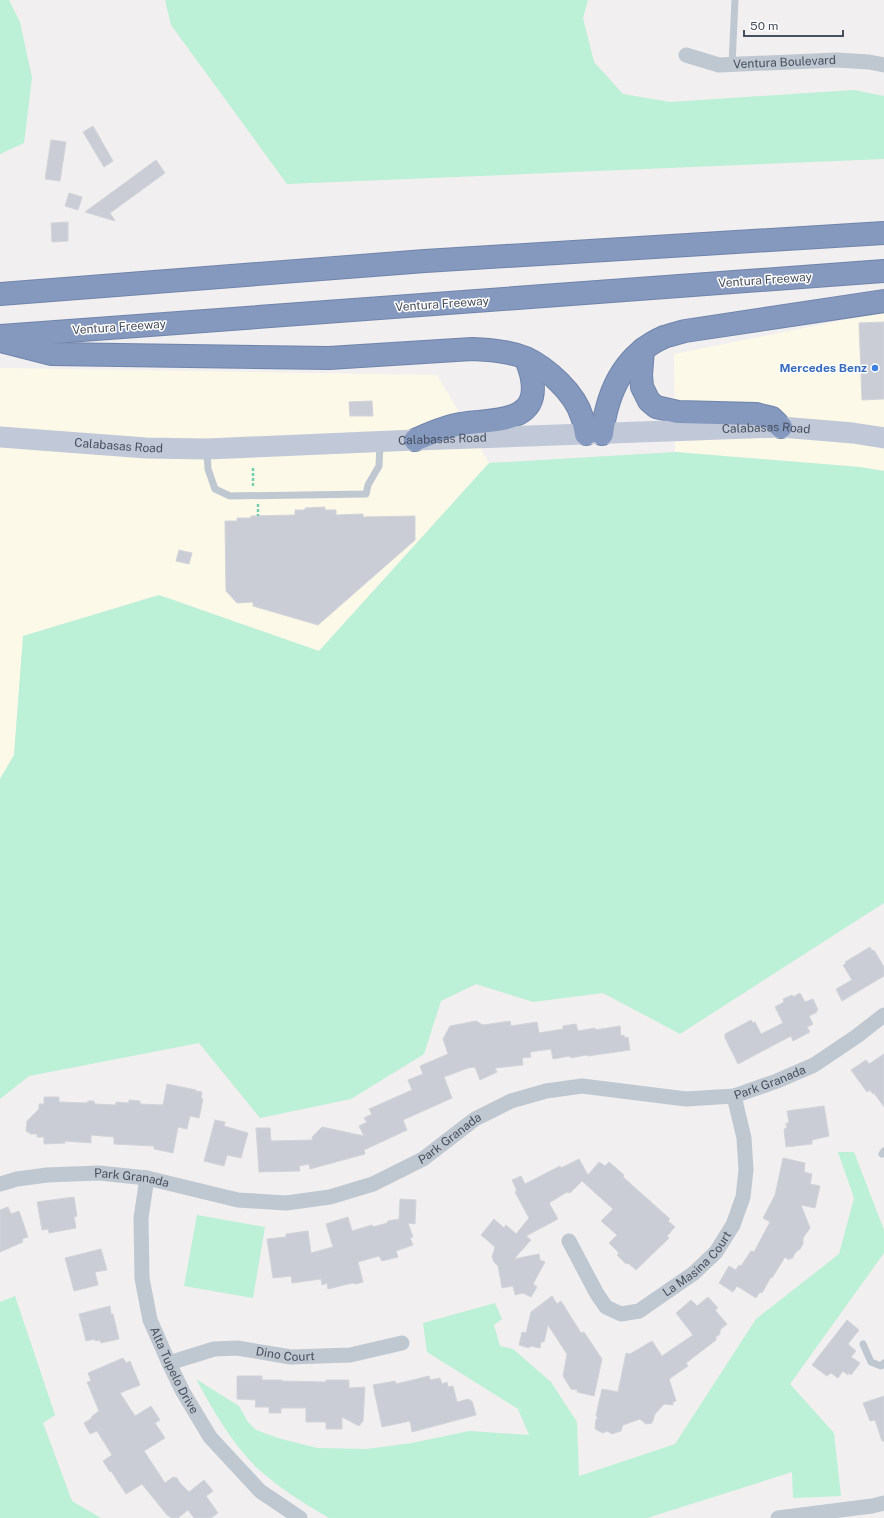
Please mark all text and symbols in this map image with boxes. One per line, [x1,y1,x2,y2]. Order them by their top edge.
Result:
scale bar [744,12,843,38]
text: 50 m [750,19,778,33]
street label: Ventura Boulevard [733,53,836,71]
street label: Ventura Freeway [718,270,813,290]
street label: Ventura Freeway [395,294,490,314]
street label: Ventura Freeway [72,317,167,337]
place label: Mercedes Benz [779,361,867,375]
marker: Mercedes Benz [870,363,880,373]
street label: Calabasas Road [722,420,811,436]
street label: Calabasas Road [398,430,487,448]
street label: Calabasas Road [74,436,163,455]
street label: Park Granada [732,1062,808,1102]
street label: Park Granada [416,1110,484,1167]
street label: Park Granada [94,1166,171,1190]
street label: La Masina Court [660,1228,735,1300]
street label: Alta Tupelo Drive [147,1325,202,1416]
street label: Dino Court [255,1344,315,1364]

